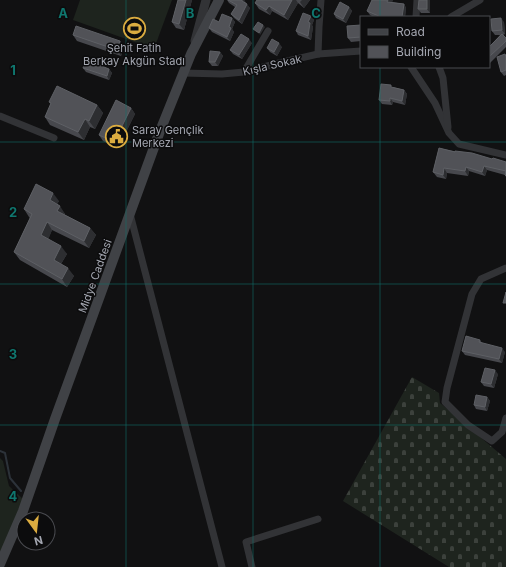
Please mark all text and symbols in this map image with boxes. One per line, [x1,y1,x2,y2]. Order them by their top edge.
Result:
text: A [58,5,68,21]
text: B [186,5,195,21]
text: C [311,5,321,21]
sports icon: Şehit Fatih Berkay Akgün Stadı [121,15,147,41]
legend [360,16,490,68]
text: Road [396,24,425,39]
place label: Şehit Fatih Berkay Akgün Stadı [83,41,185,68]
text: Building [396,44,441,59]
street label: Kışla Sokak [241,51,303,79]
text: 1 [10,62,16,78]
public building icon: Saray Gençlik Merkezi [104,123,130,149]
place label: Saray Gençlik Merkezi [132,123,203,150]
text: 2 [9,204,17,220]
street label: Midye Caddesi [75,237,115,315]
text: 3 [9,346,17,362]
text: 4 [9,488,18,504]
north arrow [16,511,56,551]
text: N [33,533,44,549]

